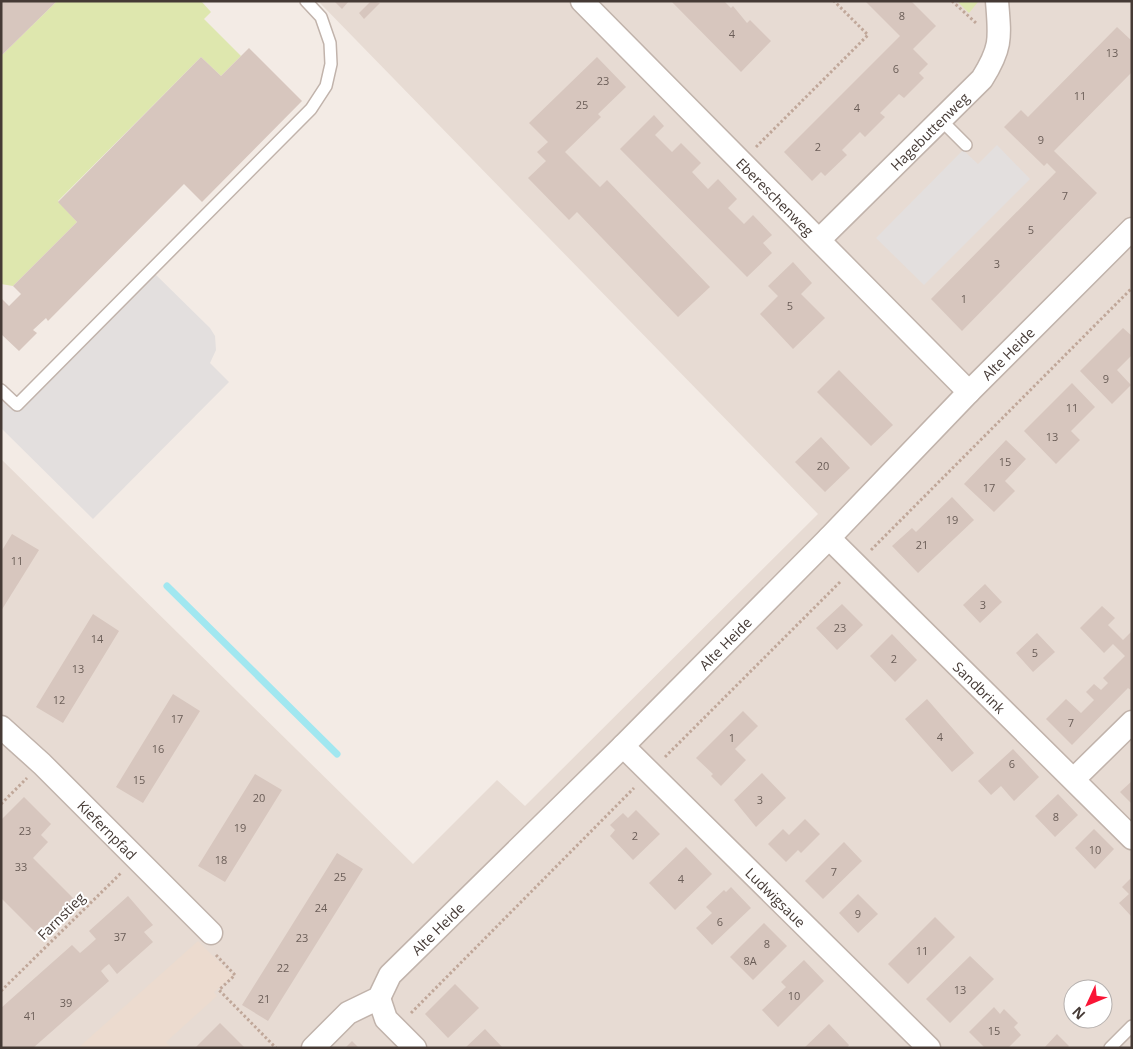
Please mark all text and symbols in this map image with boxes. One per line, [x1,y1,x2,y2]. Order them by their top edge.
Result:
house number: 8 [899,8,905,23]
house number: 4 [729,26,736,41]
house number: 13 [1106,45,1118,60]
house number: 6 [893,61,899,76]
house number: 23 [597,73,609,88]
street label: Hagebuttenweg [886,88,973,174]
house number: 11 [1074,88,1086,103]
house number: 25 [576,97,588,112]
house number: 4 [854,100,861,115]
house number: 9 [1038,132,1044,147]
house number: 2 [815,139,821,154]
street label: Ebereschenweg [733,153,819,240]
house number: 7 [1062,188,1068,203]
house number: 5 [1028,222,1034,237]
house number: 3 [994,256,1000,271]
house number: 1 [961,291,967,306]
house number: 5 [787,298,793,313]
street label: Alte Heide [977,323,1038,384]
house number: 9 [1103,371,1109,386]
house number: 11 [1066,400,1078,415]
house number: 13 [1046,429,1058,444]
house number: 15 [999,454,1011,469]
house number: 20 [817,458,829,473]
house number: 17 [983,480,995,495]
house number: 19 [946,512,958,527]
house number: 21 [916,537,928,552]
house number: 11 [11,553,23,568]
house number: 3 [980,597,986,612]
street label: Alte Heide [695,612,755,674]
house number: 23 [834,620,846,635]
house number: 14 [91,631,104,646]
house number: 5 [1032,645,1038,660]
house number: 2 [891,651,897,666]
street label: Sandbrink [949,657,1010,718]
house number: 13 [72,661,84,676]
house number: 12 [53,692,65,707]
house number: 17 [171,711,183,726]
house number: 7 [1068,715,1074,730]
house number: 4 [937,729,944,744]
house number: 1 [729,730,735,745]
house number: 16 [152,741,164,756]
house number: 6 [1009,756,1015,771]
house number: 15 [133,772,145,787]
house number: 20 [253,790,265,805]
house number: 3 [757,792,763,807]
street label: Kiefernpfad [74,796,141,863]
house number: 8 [1053,809,1059,824]
house number: 19 [234,820,246,835]
house number: 23 [19,823,31,838]
house number: 2 [632,828,638,843]
house number: 10 [1089,842,1101,857]
house number: 18 [215,852,227,867]
house number: 33 [15,859,27,874]
street label: Ludwigsaue [742,863,810,931]
house number: 7 [831,864,837,879]
house number: 25 [334,869,346,884]
house number: 4 [678,871,685,886]
street label: Farnstieg [33,888,89,944]
street label: Alte Heide [407,898,468,959]
house number: 24 [315,900,328,915]
house number: 9 [855,906,861,921]
house number: 6 [717,914,723,929]
house number: 37 [114,929,126,944]
house number: 23 [296,930,308,945]
house number: 8 [764,936,770,951]
house number: 11 [916,943,928,958]
house number: 8A [743,953,757,968]
house number: 22 [277,960,289,975]
north arrow [1063,979,1113,1029]
house number: 13 [954,982,966,997]
house number: 10 [788,988,800,1003]
house number: 21 [258,991,270,1006]
house number: 39 [60,995,72,1010]
text: N [1067,1003,1089,1024]
house number: 41 [24,1008,36,1023]
house number: 15 [988,1023,1000,1038]

